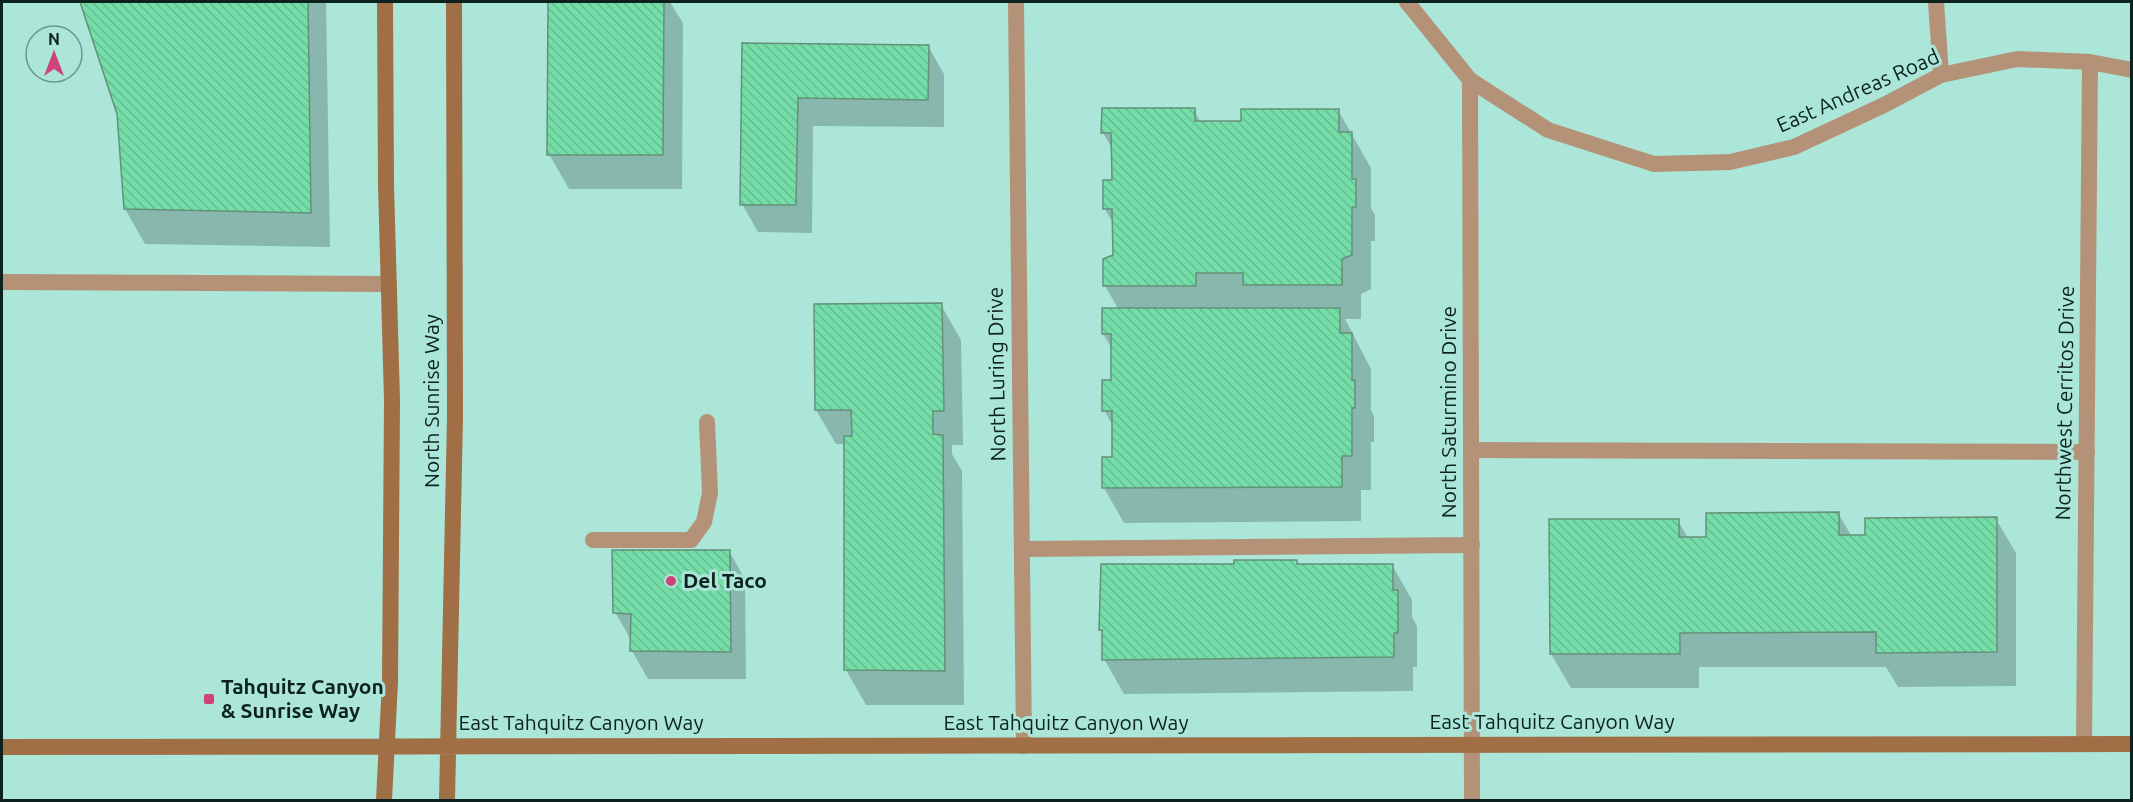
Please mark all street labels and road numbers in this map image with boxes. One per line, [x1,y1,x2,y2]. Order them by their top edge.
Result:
street label: East Andreas Road [1773,43,1943,137]
street label: Northwest Cerritos Drive [2050,285,2078,521]
street label: North Luring Drive [982,287,1010,461]
street label: North Saturmino Drive [1436,306,1460,518]
street label: North Sunrise Way [419,314,443,488]
street label: East Tahquitz Canyon Way [1429,709,1675,733]
street label: East Tahquitz Canyon Way [458,710,704,734]
street label: East Tahquitz Canyon Way [943,710,1189,734]

